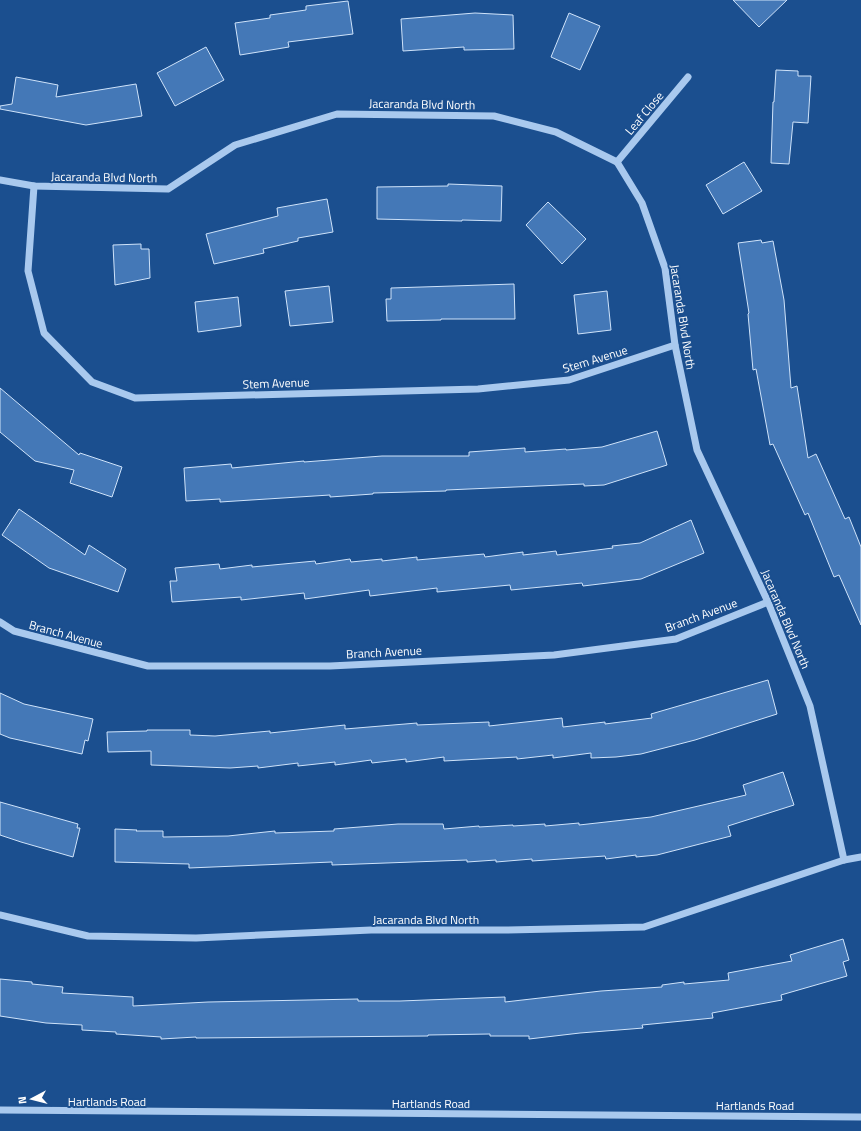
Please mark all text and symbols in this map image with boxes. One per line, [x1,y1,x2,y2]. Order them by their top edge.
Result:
street label: Leaf Close [620,87,668,139]
street label: Jacaranda Blvd North [369,94,475,114]
street label: Jacaranda Blvd North [51,167,157,187]
street label: Jacaranda Blvd North [665,263,701,371]
street label: Stem Avenue [560,340,630,378]
street label: Stem Avenue [242,372,310,394]
street label: Jacaranda Blvd North [756,566,816,672]
street label: Branch Avenue [662,593,740,637]
street label: Branch Avenue [27,615,105,653]
street label: Branch Avenue [346,641,422,663]
street label: Jacaranda Blvd North [373,910,479,929]
north arrow [12,1079,52,1119]
street label: Hartlands Road [68,1092,146,1111]
street label: Hartlands Road [392,1094,470,1113]
text: N [14,1095,30,1105]
street label: Hartlands Road [716,1096,794,1115]

